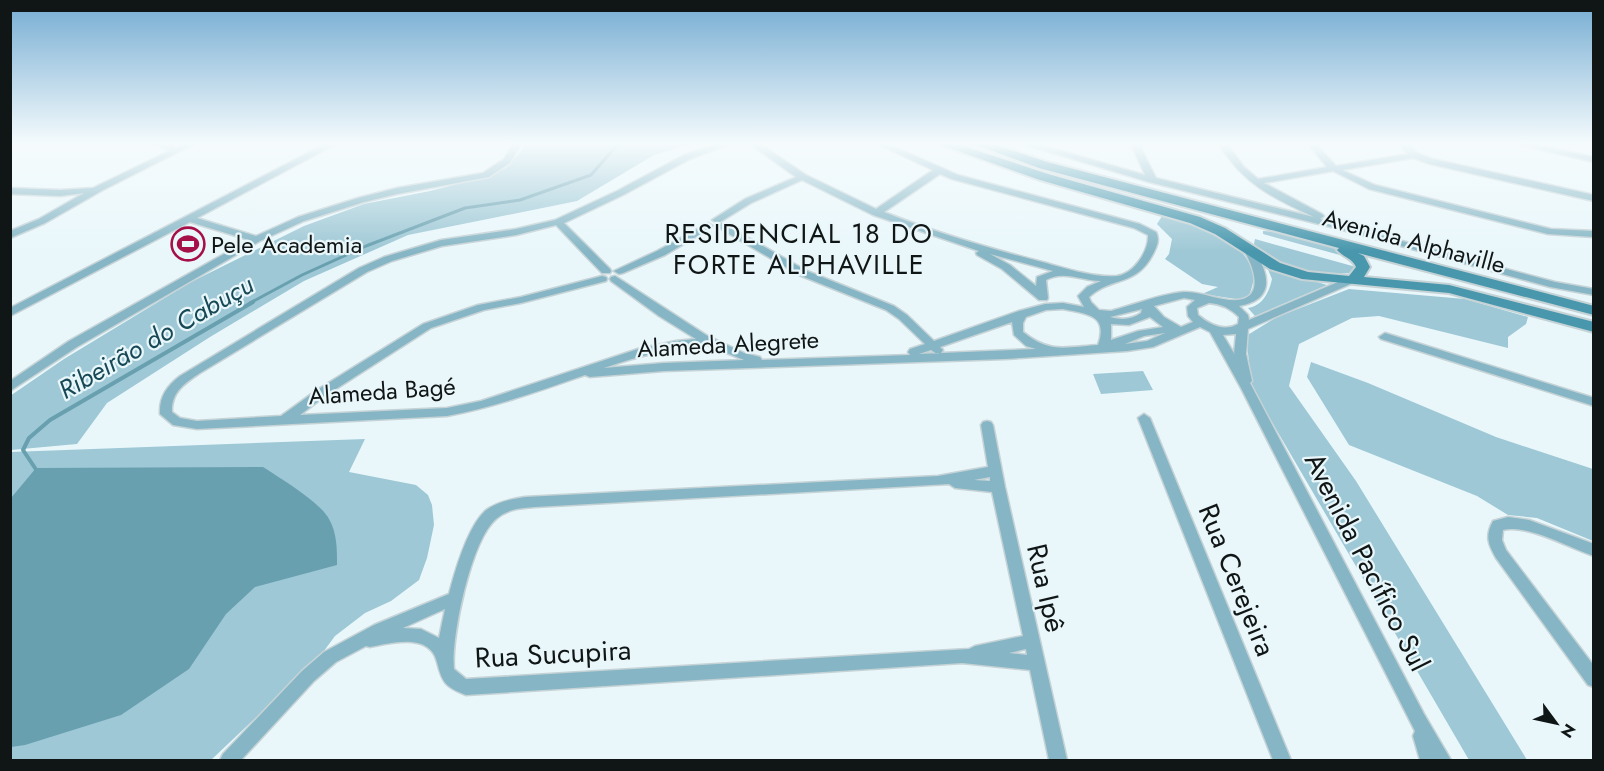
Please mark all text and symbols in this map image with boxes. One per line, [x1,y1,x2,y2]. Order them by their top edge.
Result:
street label: Avenida Alphaville [1319,200,1509,282]
district label: RESIDENCIAL 18 DO FORTE ALPHAVILLE [665,214,933,284]
sports icon: Pele Academia [170,226,206,262]
place label: Pele Academia [211,227,362,262]
water label: Ribeirão do Cabuçu [51,266,261,408]
street label: Alameda Alegrete [636,322,820,366]
street label: Alameda Bagé [307,368,457,414]
street label: Avenida Pacífico Sul [1294,445,1440,679]
street label: Rua Cerejeira [1188,498,1286,662]
street label: Rua Ipê [1016,540,1076,636]
street label: Rua Sucupira [474,629,632,679]
north arrow [1526,693,1586,753]
text: N [1555,719,1581,742]

